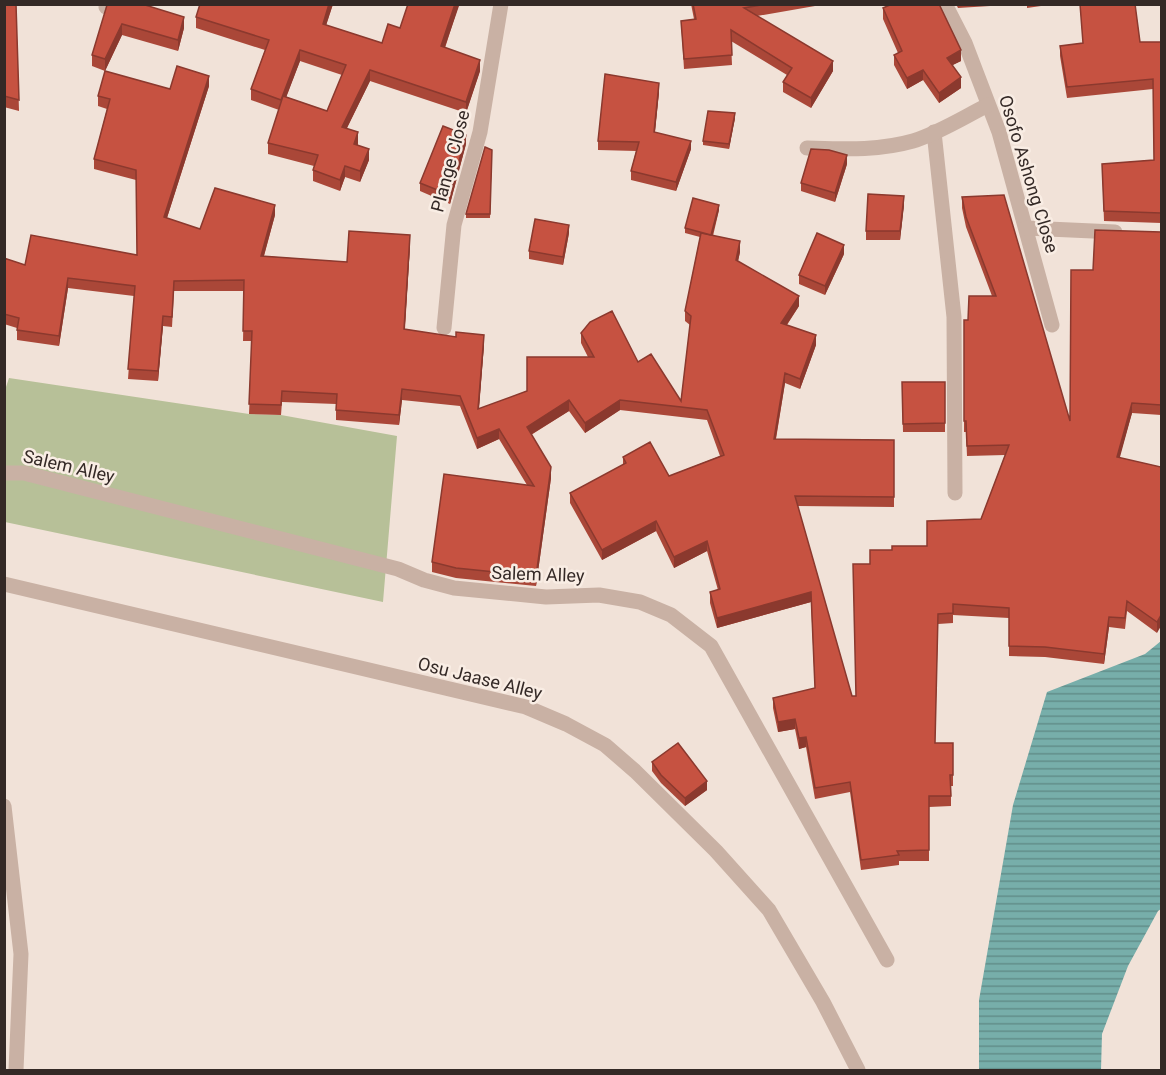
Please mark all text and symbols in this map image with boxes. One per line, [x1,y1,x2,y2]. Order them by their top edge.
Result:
street label: Osofo Ashong Close [995,93,1063,255]
street label: Plange Close [426,108,474,214]
street label: Salem Alley [21,445,117,487]
street label: Salem Alley [491,562,585,586]
street label: Osu Jaase Alley [416,652,545,704]

